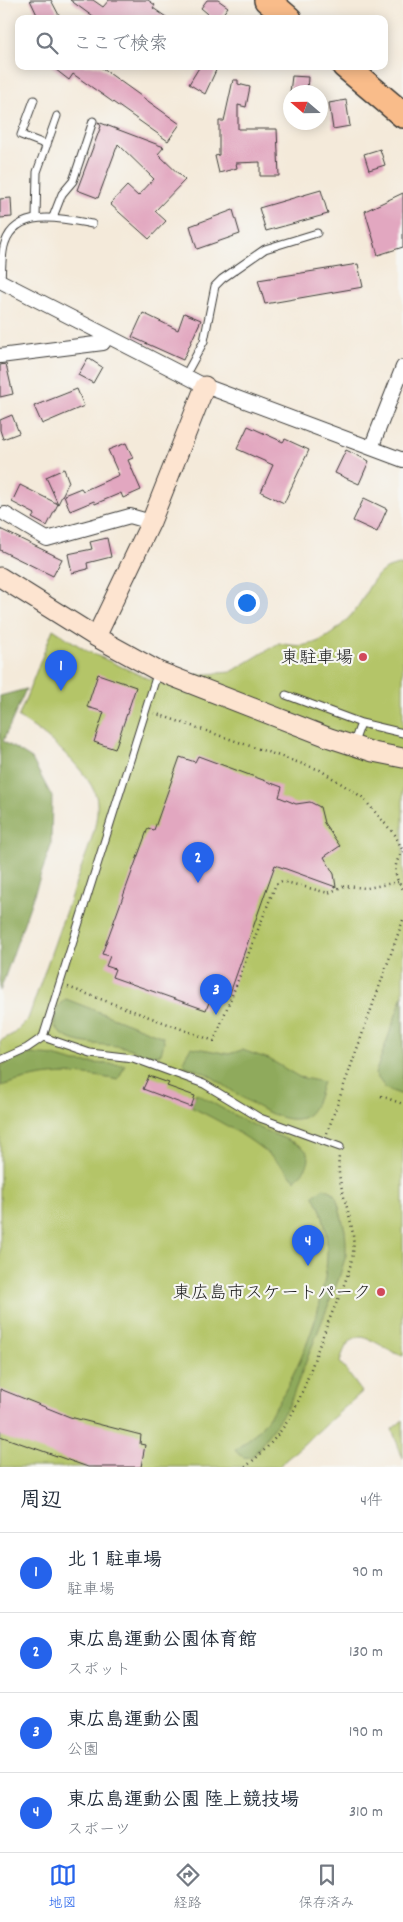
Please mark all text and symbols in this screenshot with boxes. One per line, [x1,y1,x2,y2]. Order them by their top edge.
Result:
search box [15,15,388,70]
icon: search [33,29,61,57]
text: ここで検索 [73,32,168,59]
north arrow [283,85,328,130]
your location [234,590,260,616]
place label: 東駐車場 [281,647,353,672]
pin: 1 [45,650,77,691]
marker: 東駐車場 [357,651,369,663]
pin: 2 [182,842,214,883]
pin: 3 [200,974,232,1015]
pin: 4 [292,1225,324,1266]
place label: 東広島市スケートパーク [173,1282,371,1307]
marker: 東広島市スケートパーク [375,1286,387,1298]
text: 周辺 [20,1487,62,1517]
text: 4件 [360,1490,383,1513]
text: 北１駐車場 [67,1548,162,1575]
text: 1 [34,1561,38,1584]
text: 90 m [352,1561,383,1584]
text: 駐車場 [67,1579,115,1602]
text: 東広島運動公園体育館 [67,1628,257,1655]
text: 2 [33,1641,40,1664]
text: 130 m [349,1641,383,1664]
text: スポット [67,1659,131,1682]
text: 東広島運動公園 [67,1708,200,1735]
text: 3 [32,1721,40,1744]
text: 190 m [349,1721,383,1744]
text: 公園 [67,1739,99,1762]
text: 東広島運動公園 陸上競技場 [67,1788,299,1815]
text: 4 [33,1801,39,1824]
text: 310 m [349,1801,383,1824]
text: スポーツ [67,1819,131,1842]
tab: 地図 [49,1861,77,1914]
tab: 経路 [174,1861,202,1914]
tab: 保存済み [299,1861,355,1914]

